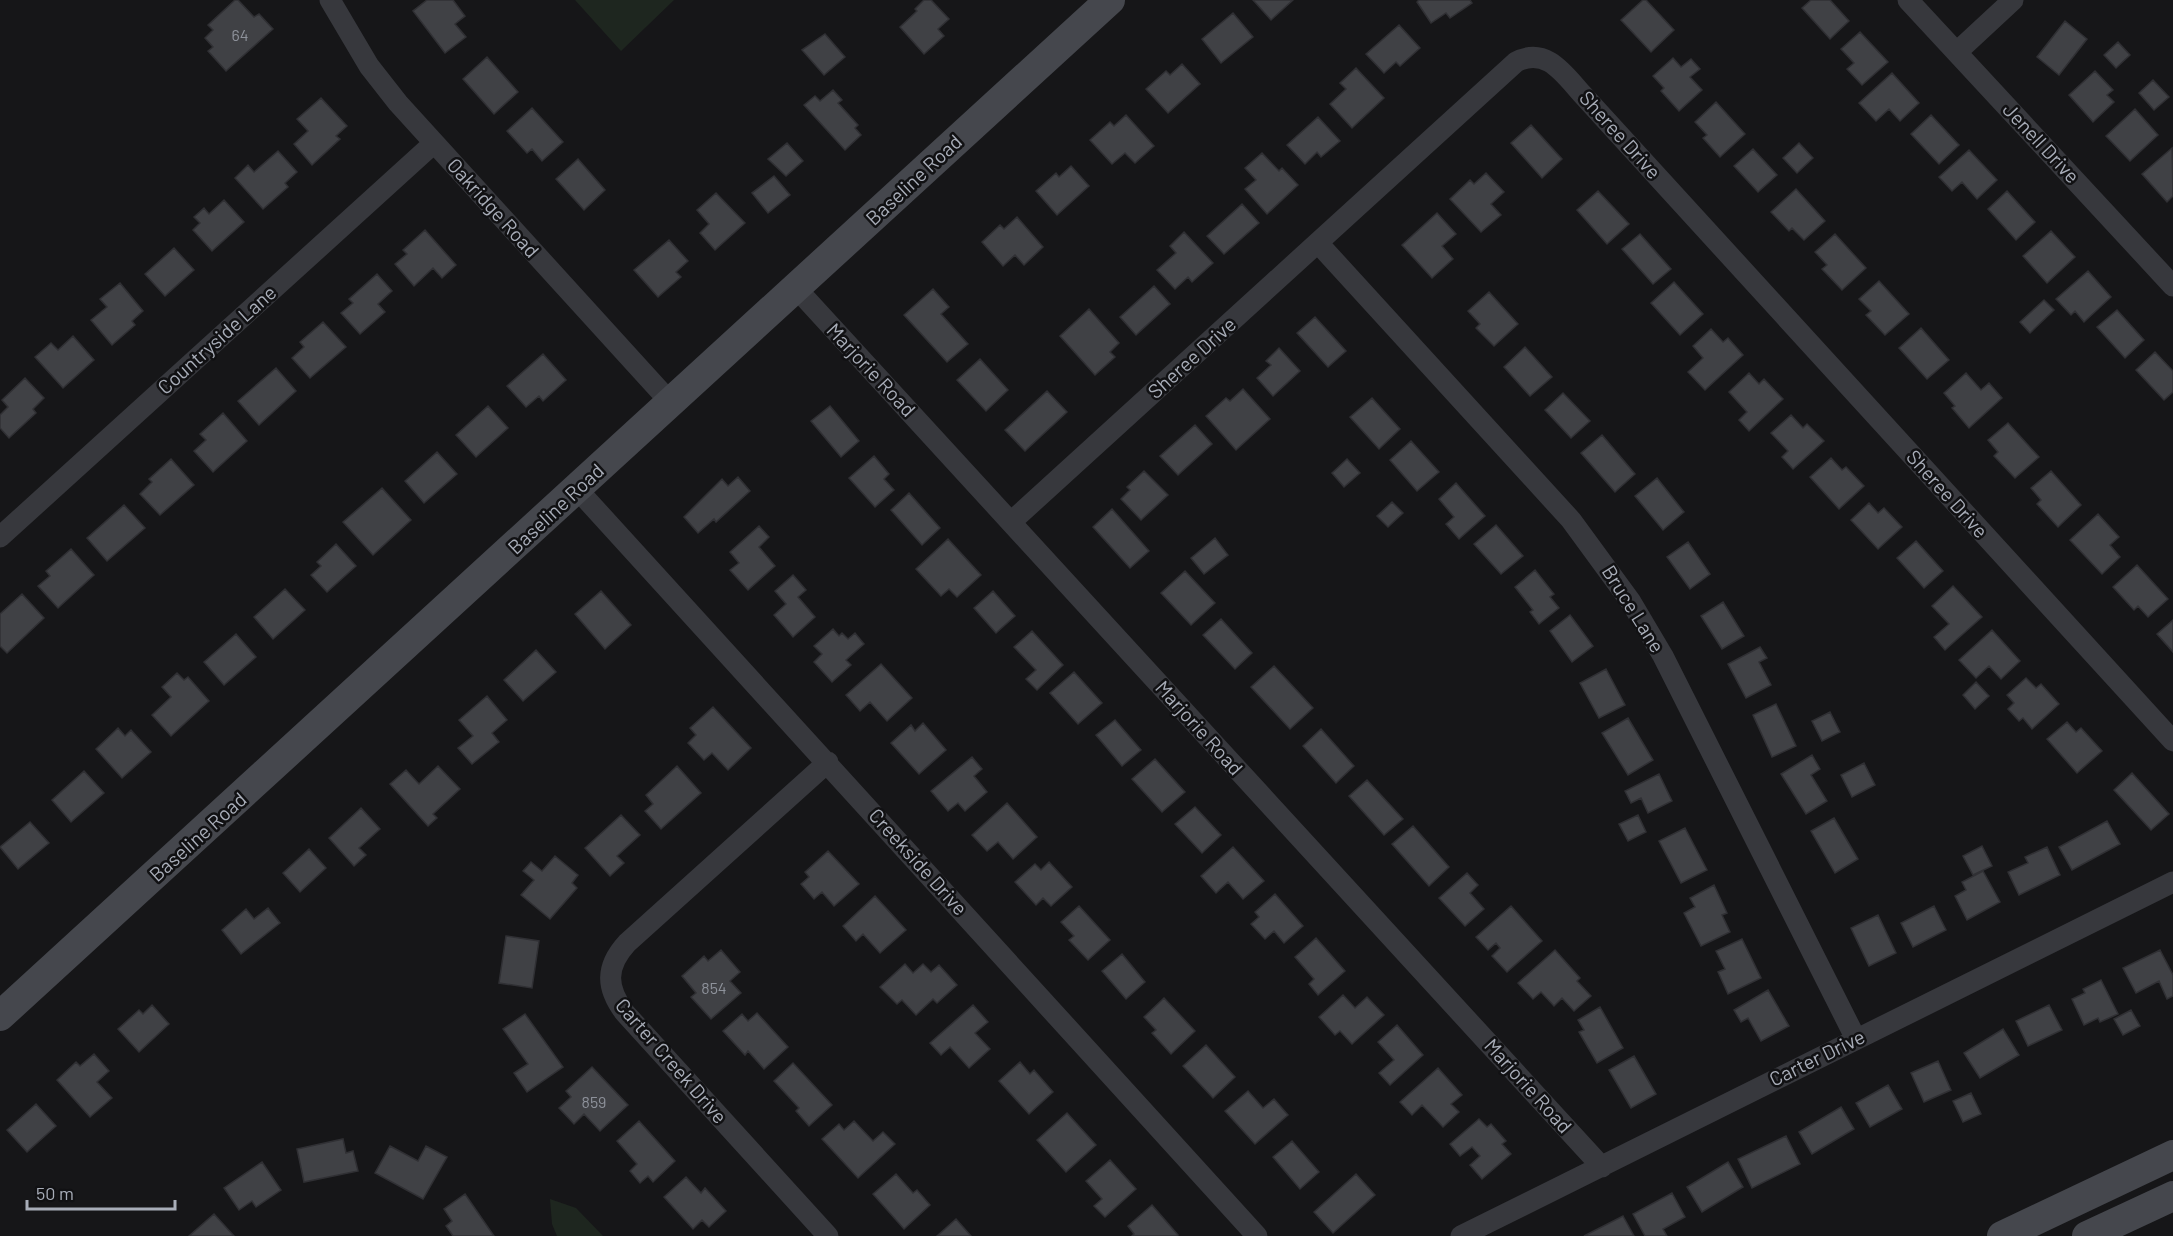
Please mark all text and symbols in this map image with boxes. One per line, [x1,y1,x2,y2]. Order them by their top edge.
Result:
house number: 64 [231,25,249,44]
street label: Sheree Drive [1575,85,1666,183]
street label: Jenell Drive [1998,97,2085,188]
street label: Baseline Road [860,129,966,230]
street label: Oakridge Road [443,153,545,262]
street label: Countryside Lane [152,280,281,399]
street label: Sheree Drive [1142,312,1240,403]
street label: Marjorie Road [822,318,921,421]
street label: Sheree Drive [1902,444,1993,542]
street label: Baseline Road [502,458,608,559]
street label: Bruce Lane [1598,560,1670,657]
street label: Marjorie Road [1151,675,1248,780]
street label: Baseline Road [144,786,251,886]
street label: Creekside Drive [865,803,973,920]
house number: 854 [701,978,727,997]
street label: Carter Creek Drive [611,993,733,1128]
street label: Carter Drive [1765,1024,1868,1091]
street label: Marjorie Road [1480,1033,1577,1138]
house number: 859 [582,1092,606,1111]
scale bar [27,1173,176,1211]
text: 50 m [36,1182,74,1204]

